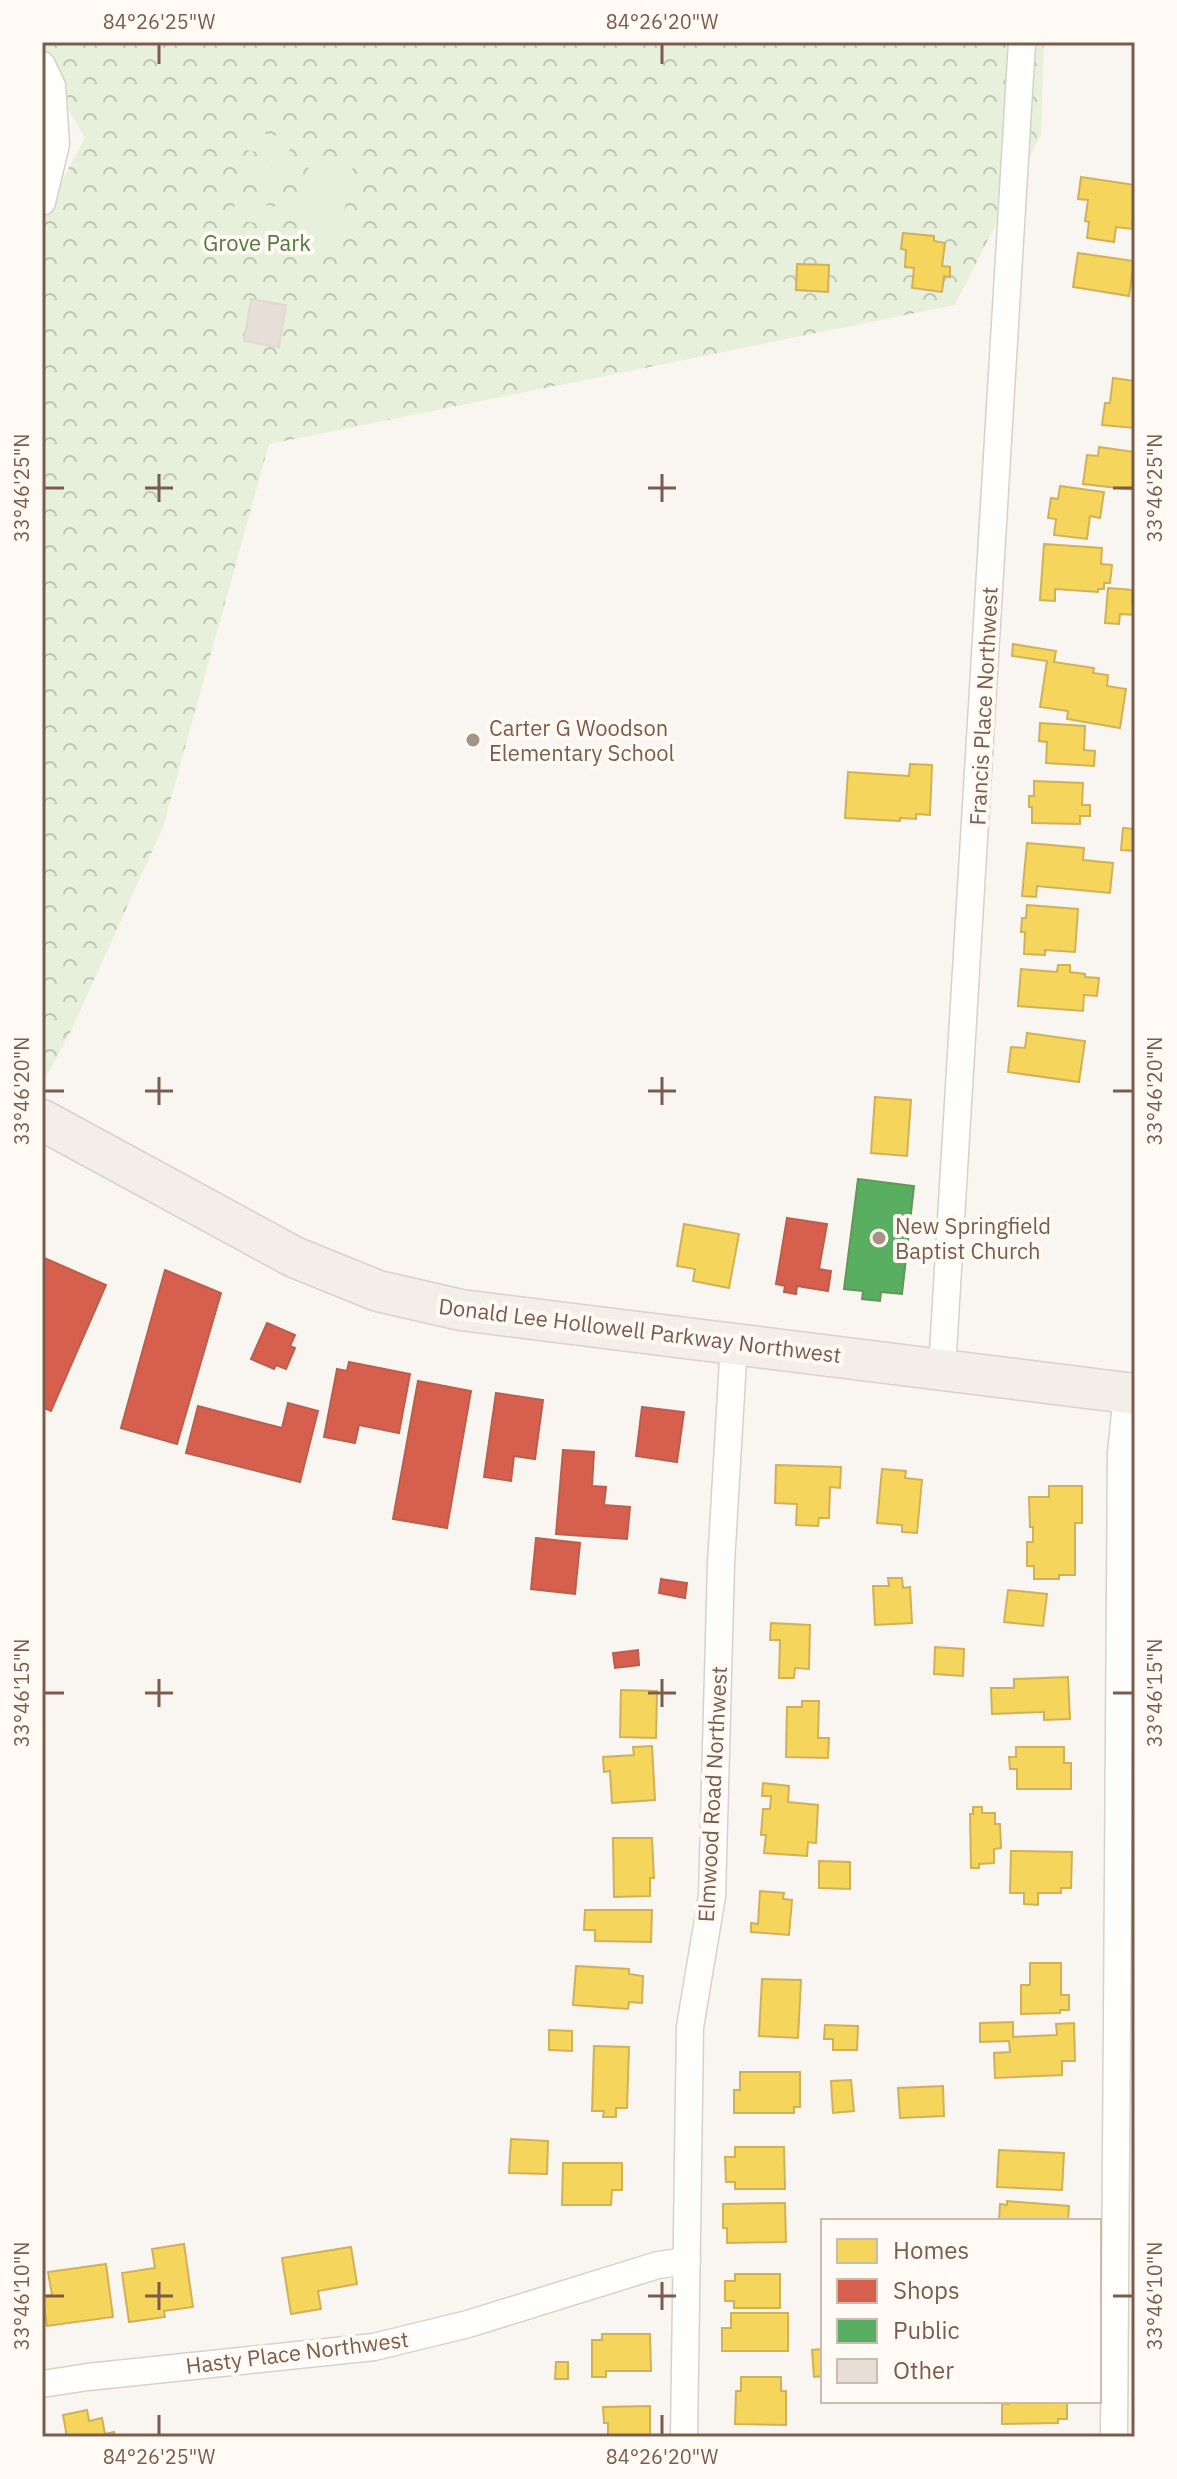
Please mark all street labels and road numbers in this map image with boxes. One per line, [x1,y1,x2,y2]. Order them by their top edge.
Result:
street label: Francis Place Northwest [962,586,1004,826]
street label: Donald Lee Hollowell Parkway Northwest [437,1291,843,1369]
street label: Elmwood Road Northwest [691,1665,733,1923]
street label: Hasty Place Northwest [184,2324,410,2380]

